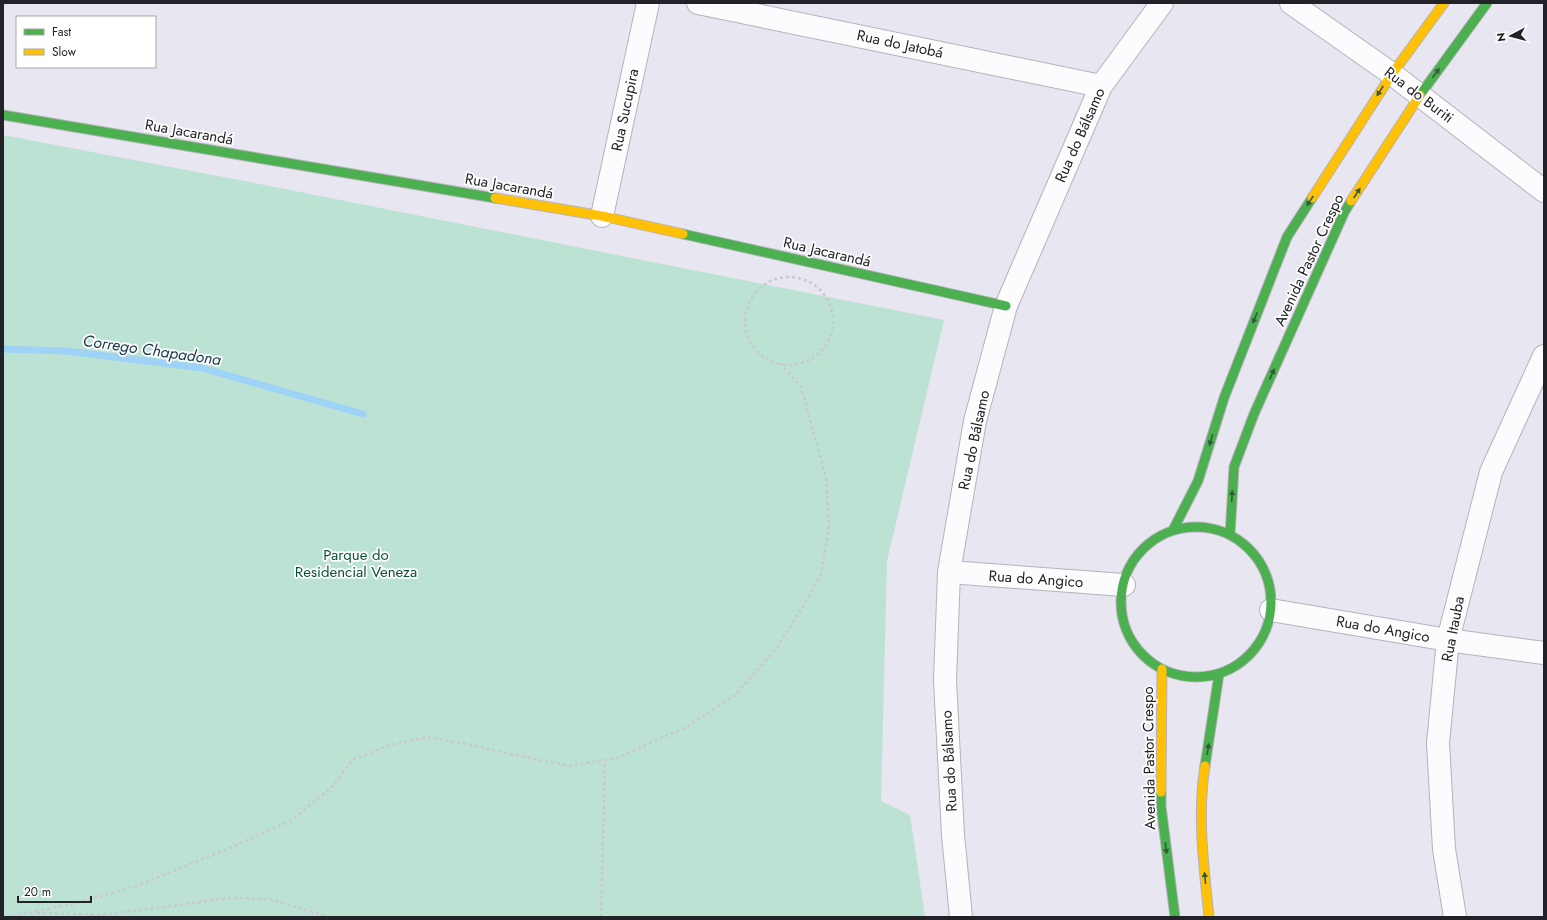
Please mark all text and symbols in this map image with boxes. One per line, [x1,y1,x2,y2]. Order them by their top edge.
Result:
legend [16,16,156,68]
north arrow [1491,16,1531,56]
text: Fast [52,23,71,41]
street label: Rua do Jatobá [855,24,945,64]
text: N [1493,32,1510,43]
text: Slow [52,43,77,61]
street label: Rua do Buriti [1380,62,1458,128]
street label: Rua Sucupira [606,67,644,153]
one-way arrow [1432,67,1440,78]
street label: Rua do Bálsamo [1049,84,1111,186]
one-way arrow [1377,86,1384,97]
street label: Rua Jacarandá [143,113,235,151]
street label: Rua Jacarandá [463,167,555,205]
one-way arrow [1353,188,1361,198]
street label: Avenida Pastor Crespo [1269,190,1349,330]
one-way arrow [1306,196,1314,206]
street label: Rua Jacarandá [781,231,873,273]
one-way arrow [1252,312,1258,324]
water label: Corrego Chapadona [81,329,223,371]
one-way arrow [1269,368,1275,379]
street label: Rua do Bálsamo [953,388,995,492]
one-way arrow [1208,434,1214,446]
one-way arrow [1229,490,1236,502]
park label: Parque do Residencial Veneza [295,544,417,583]
street label: Rua do Angico [988,565,1084,593]
street label: Rua Itauba [1436,594,1470,664]
street label: Rua do Angico [1334,610,1432,648]
street label: Avenida Pastor Crespo [1137,686,1161,830]
street label: Rua do Bálsamo [935,710,963,812]
one-way arrow [1205,743,1211,755]
one-way arrow [1163,842,1169,854]
one-way arrow [1202,872,1208,884]
scale bar [18,878,91,904]
text: 20 m [24,883,51,901]

